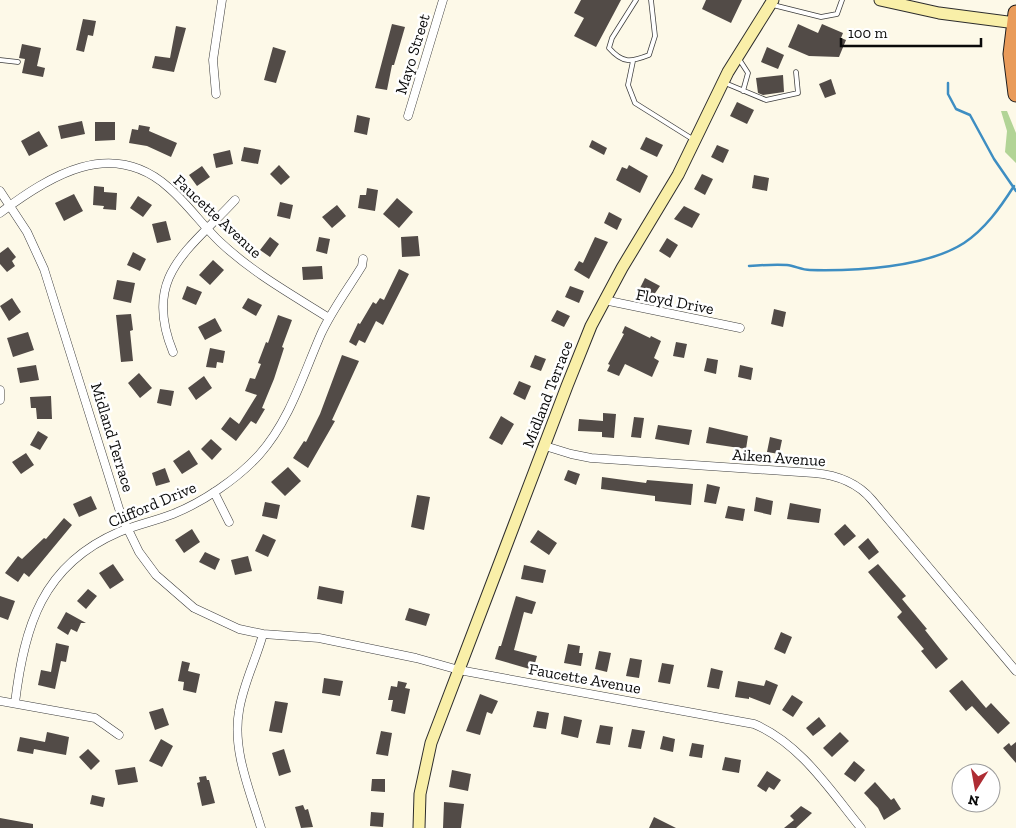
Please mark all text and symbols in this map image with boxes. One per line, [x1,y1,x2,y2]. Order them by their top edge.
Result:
street label: Mayo Street [391,11,434,97]
scale bar [841,15,981,47]
text: 100 m [848,24,887,42]
street label: Faucette Avenue [170,171,266,262]
street label: Floyd Drive [634,285,716,318]
street label: Midland Terrace [518,338,577,450]
street label: Midland Terrace [87,380,138,494]
street label: Aiken Avenue [732,445,826,470]
street label: Clifford Drive [105,477,199,532]
street label: Faucette Avenue [527,659,642,698]
north arrow [951,763,1001,813]
text: N [966,791,980,810]

